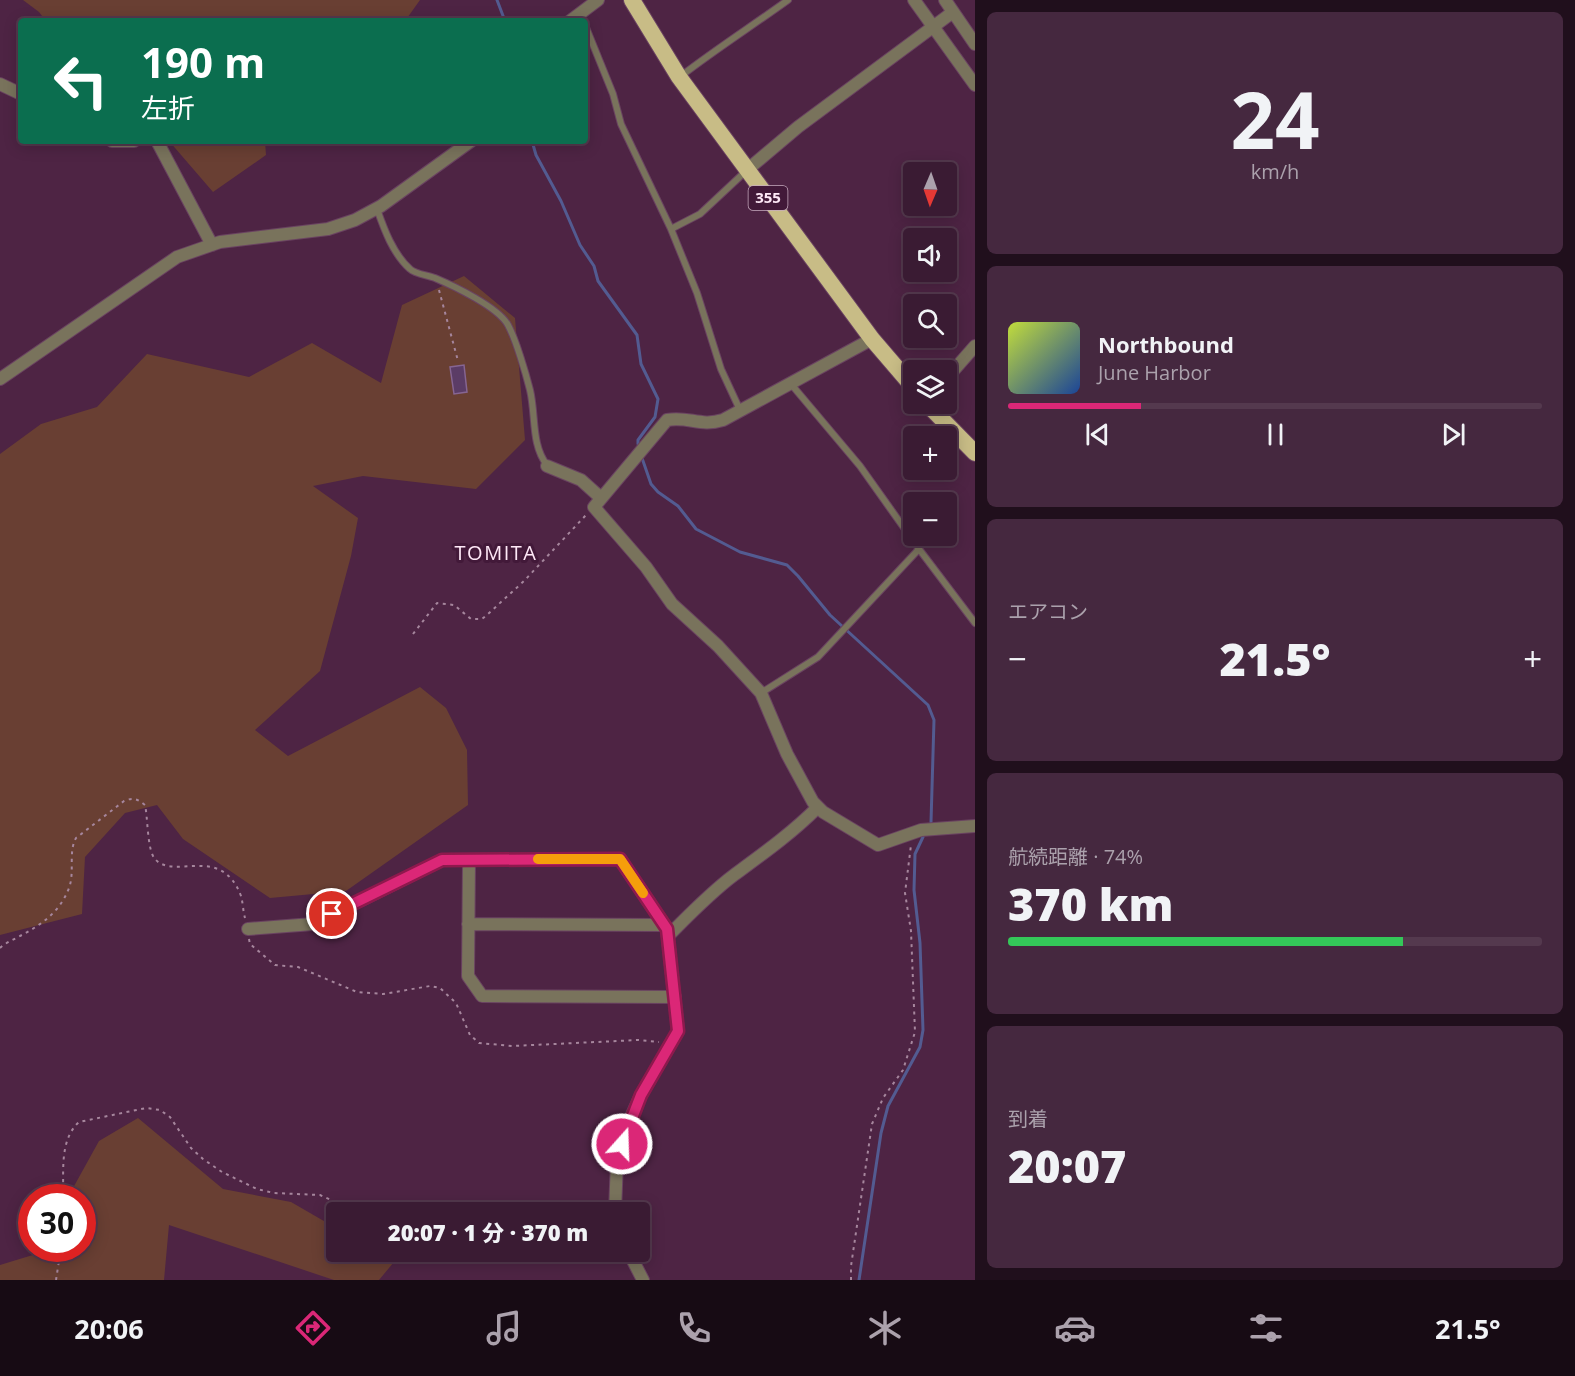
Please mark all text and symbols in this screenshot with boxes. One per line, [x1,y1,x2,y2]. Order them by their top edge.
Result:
text: 190 m [141,33,265,90]
icon: left [42,42,120,120]
text: 24 [1230,66,1320,172]
text: 左折 [141,89,195,126]
text: km/h [1251,158,1299,185]
north arrow [903,162,957,216]
map controls [903,162,957,546]
road number: 355 [748,186,788,210]
button: sound [903,228,957,282]
button: search [903,294,957,348]
text: Northbound [1098,329,1234,359]
text: June Harbor [1098,359,1211,386]
button: layers [903,360,957,414]
icon: previous [1081,418,1114,451]
icon: pause [1259,418,1292,451]
icon: next [1437,418,1470,451]
button: + [903,426,957,480]
button: − [903,492,957,546]
district label: TOMITA [455,539,537,566]
text: エアコン [1008,598,1088,625]
text: 21.5° [1219,628,1331,689]
text: − [1008,636,1027,681]
text: + [1523,636,1542,681]
text: 航続距離 · 74% [1008,843,1143,870]
text: 370 km [1008,873,1173,934]
pin [306,888,357,939]
icon: arrive [315,897,348,930]
text: 到着 [1008,1105,1048,1132]
position arrow [590,1112,654,1176]
text: 20:07 [1008,1135,1126,1196]
speed limit sign: 30 [18,1184,96,1262]
text: 20:07 · 1 分 · 370 m [388,1217,588,1247]
icon: directions [292,1307,334,1349]
icon: music [483,1307,525,1349]
icon: phone [673,1307,715,1349]
icon: climate [864,1307,906,1349]
icon: car [1054,1307,1096,1349]
icon: filters [1245,1307,1287,1349]
text: 20:06 [74,1310,144,1347]
text: 21.5° [1435,1310,1501,1347]

